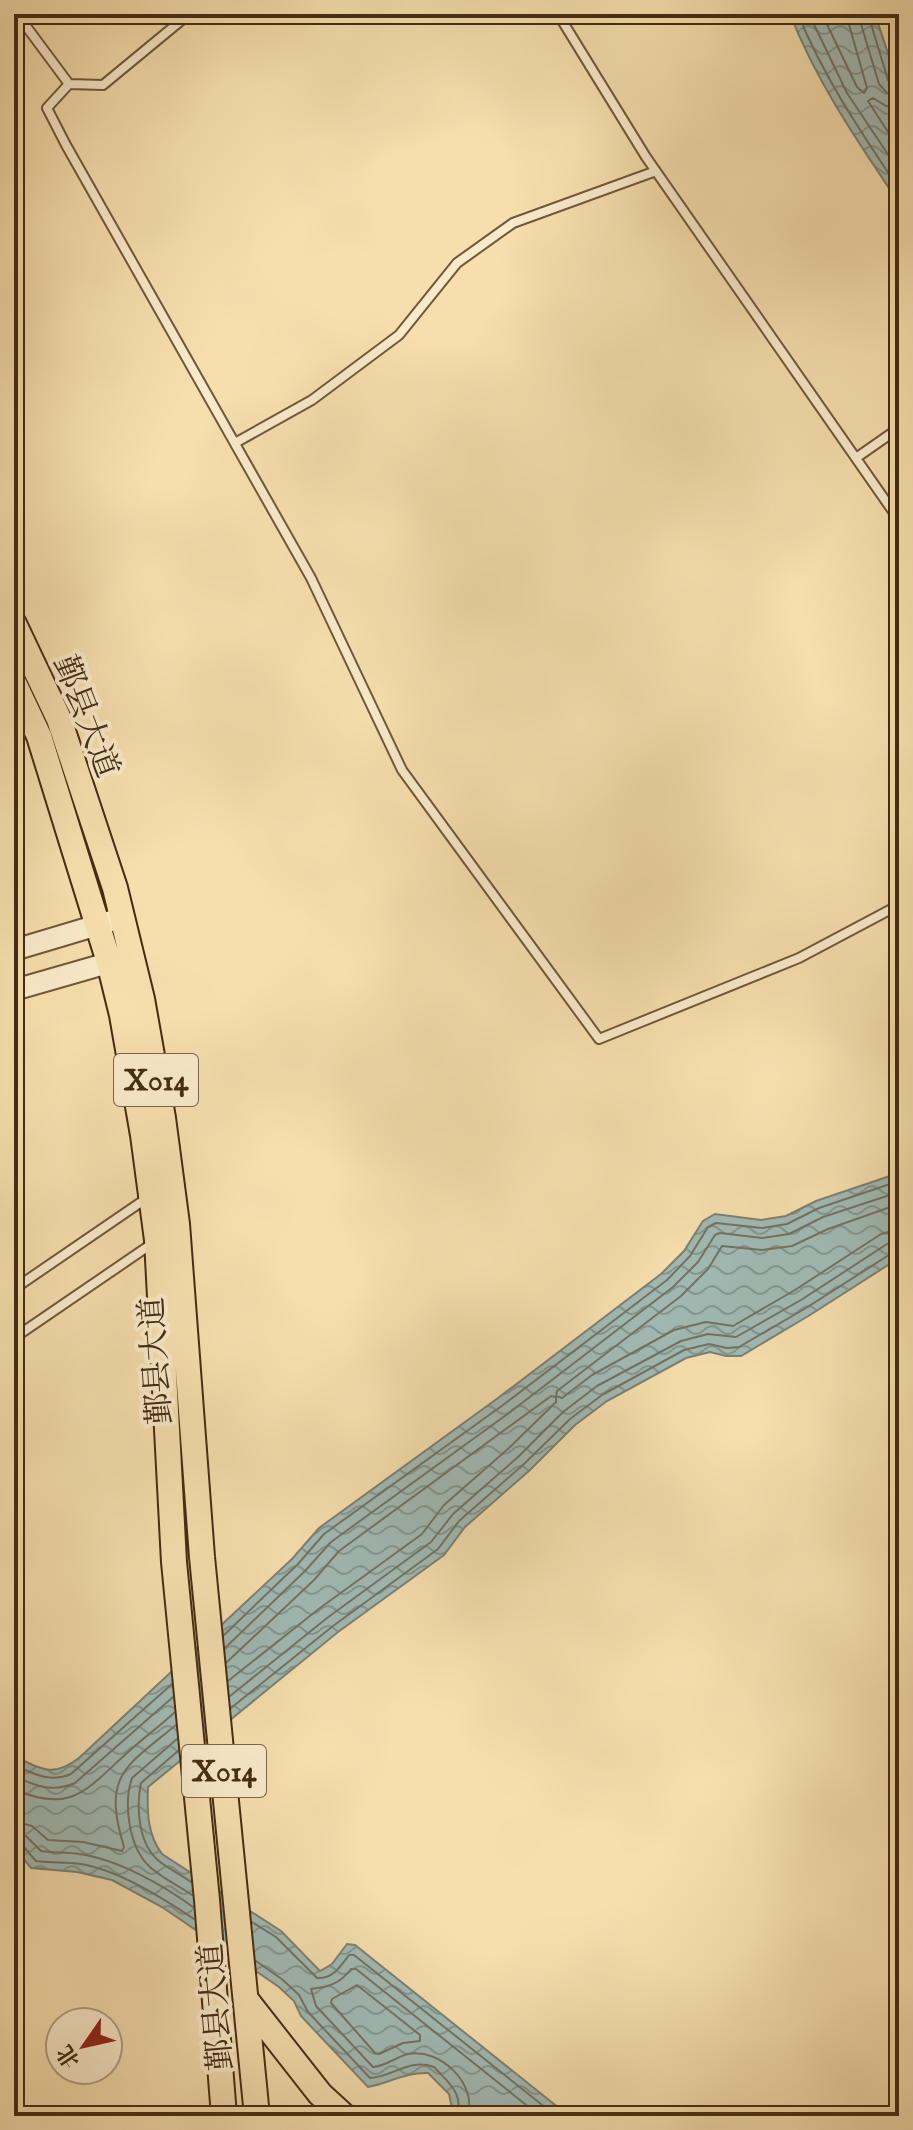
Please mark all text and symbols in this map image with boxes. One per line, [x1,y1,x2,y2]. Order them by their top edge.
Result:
street label: 鄞县大道 [43,650,127,784]
road number: X014 [114,1054,198,1106]
street label: 鄞县大道 [133,1296,182,1426]
road number: X014 [182,1745,266,1797]
street label: 鄞县大道 [191,1941,243,2072]
north arrow [44,2006,124,2086]
text: 北 [51,2039,87,2073]

